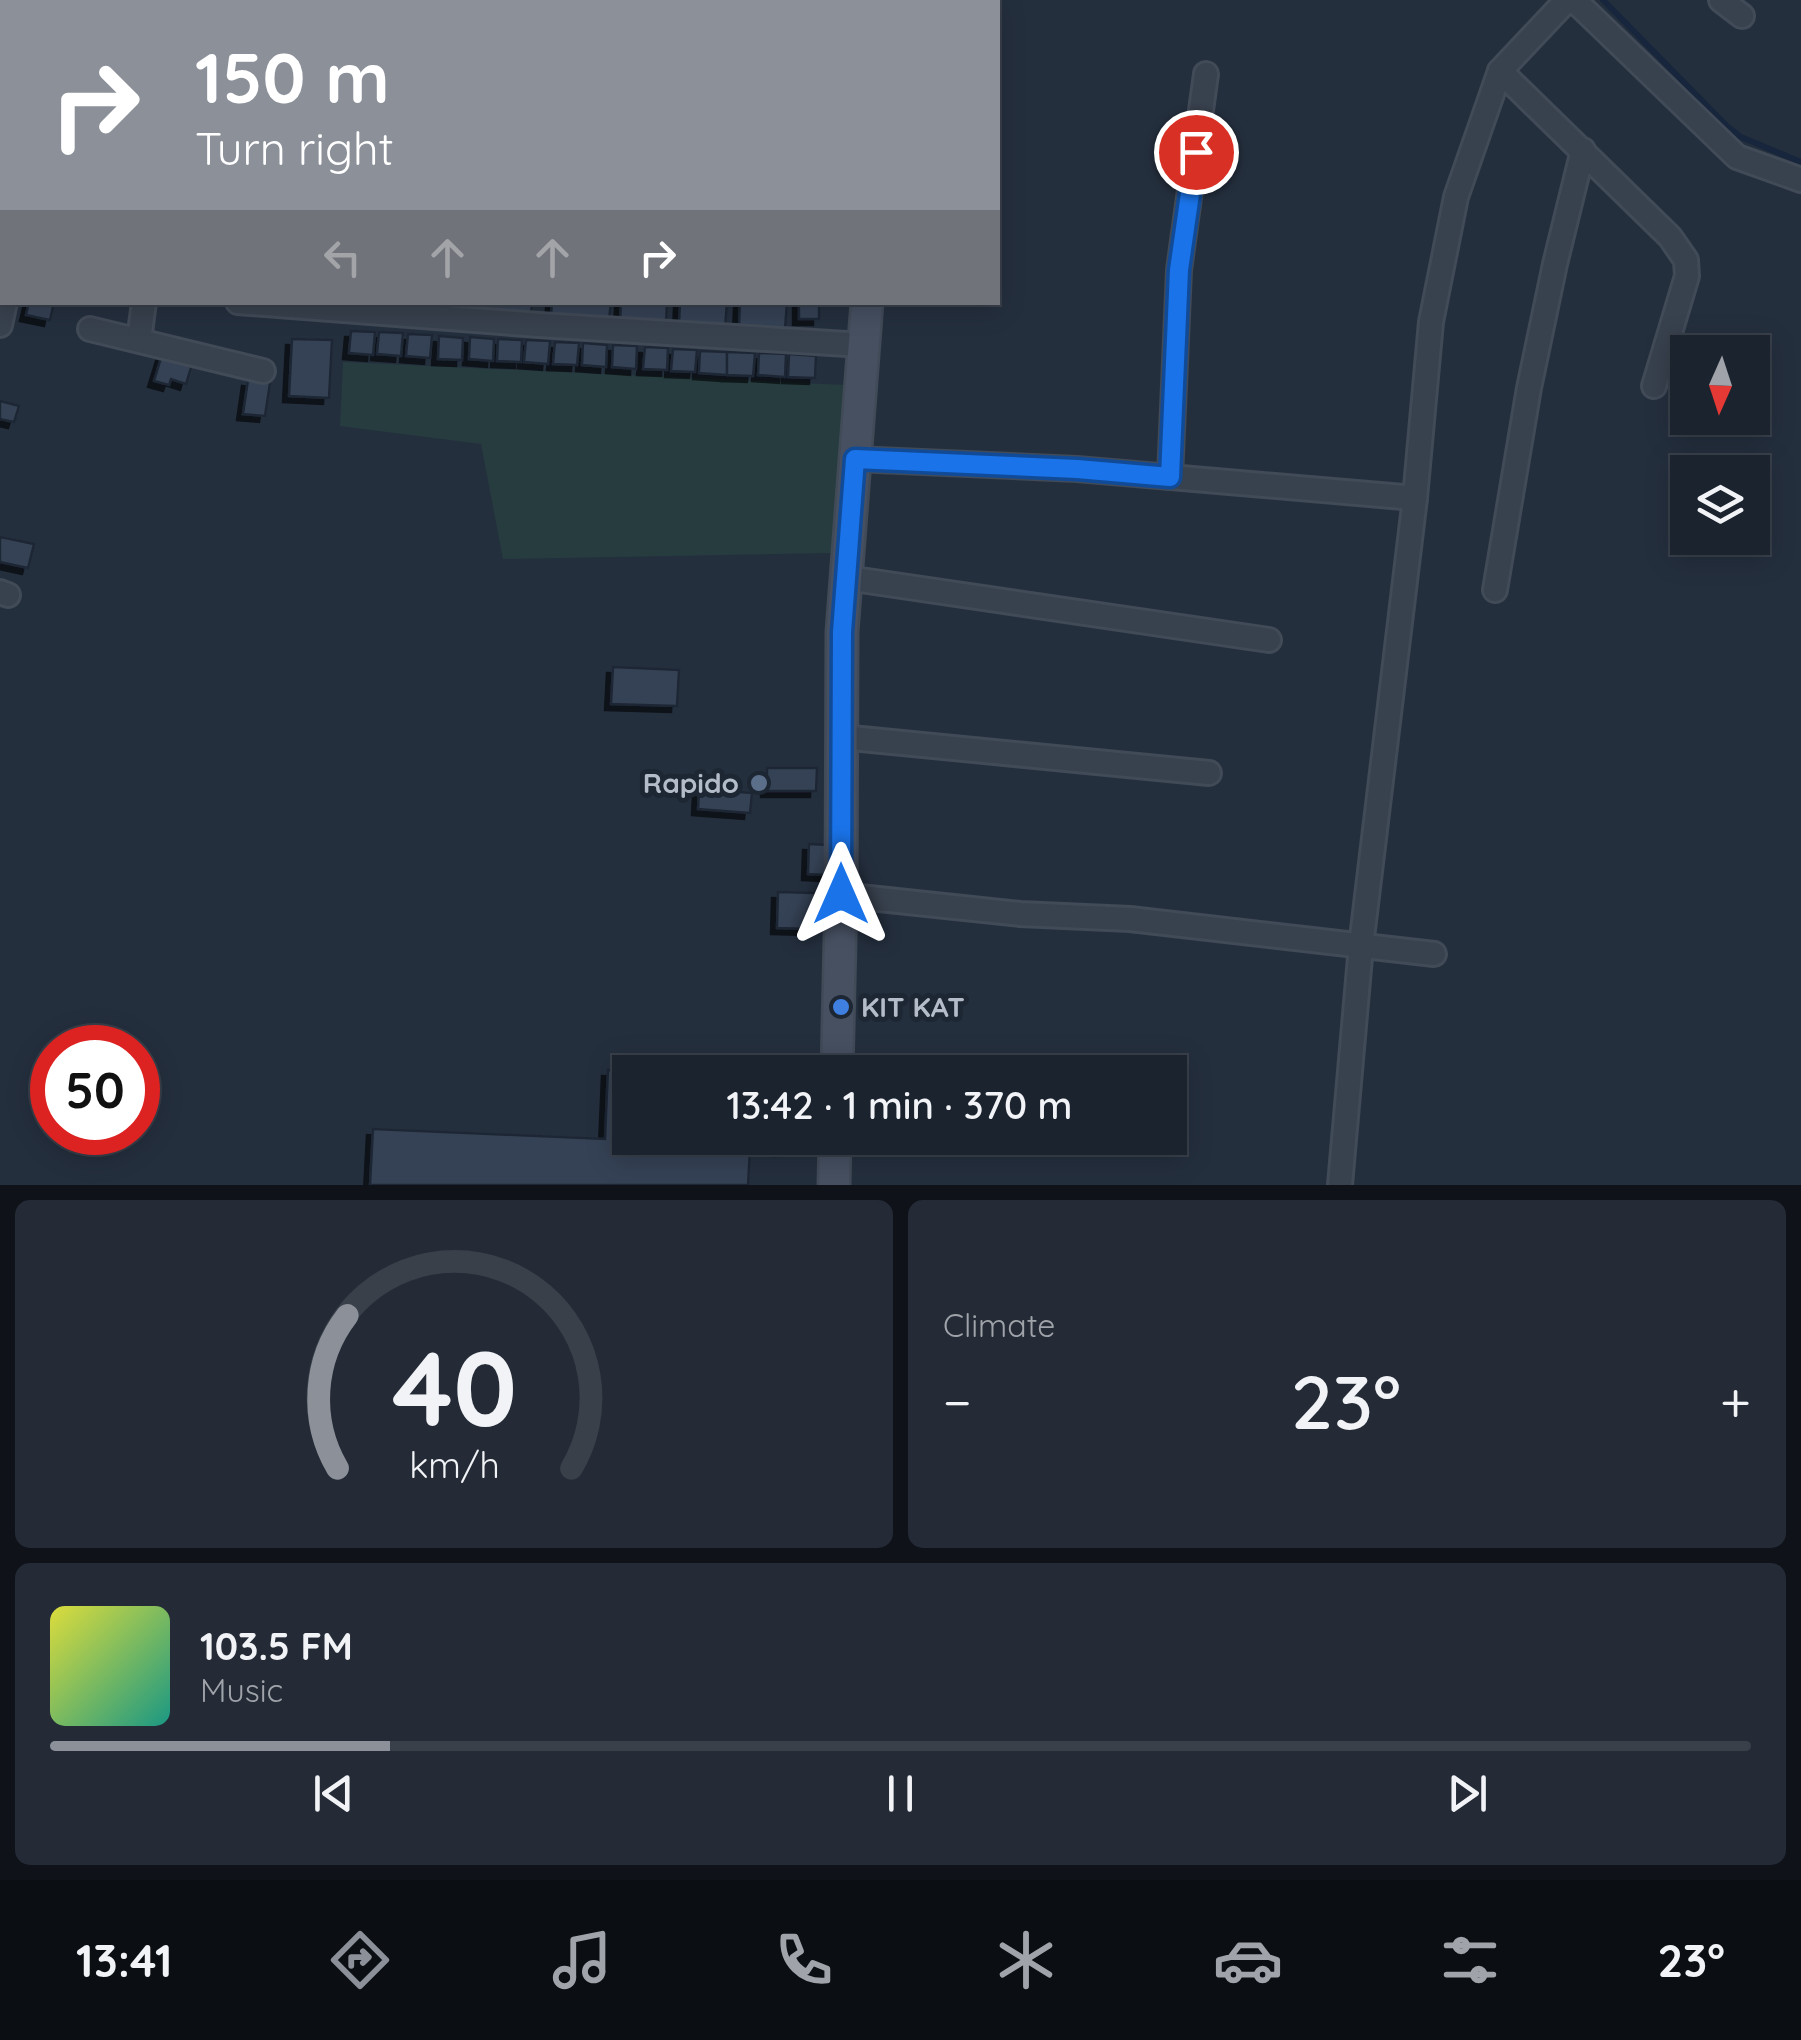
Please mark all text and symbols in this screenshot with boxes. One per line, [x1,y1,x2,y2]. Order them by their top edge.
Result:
text: 150 m [195,33,390,121]
icon: right [30,40,160,170]
pin [1154,110,1239,195]
text: Turn right [195,120,394,176]
icon: arrive [1169,125,1224,180]
icon: left [315,230,370,285]
icon: ahead [420,230,475,285]
icon: ahead [525,230,580,285]
icon: right [630,230,685,285]
north arrow [1670,335,1770,435]
map controls [1670,335,1770,555]
button: layers [1670,455,1770,555]
place label: Rapido [643,765,739,800]
marker: Rapido [748,772,770,794]
position arrow [789,842,893,946]
place label: KIT KAT [861,989,965,1024]
marker: KIT KAT [830,996,852,1018]
speed limit sign: 50 [30,1025,160,1155]
text: 13:42 · 1 min · 370 m [727,1081,1072,1129]
text: Climate [943,1305,1055,1345]
text: 40 [391,1322,517,1452]
text: 23° [1291,1354,1401,1448]
text: − [943,1367,972,1436]
text: + [1720,1367,1751,1436]
text: km/h [409,1442,499,1487]
text: 103.5 FM [200,1622,353,1670]
text: Music [200,1670,283,1710]
icon: previous [306,1766,361,1821]
icon: pause [873,1766,928,1821]
icon: next [1440,1766,1495,1821]
icon: directions [325,1925,395,1995]
icon: music [547,1925,617,1995]
icon: phone [769,1925,839,1995]
icon: climate [991,1925,1061,1995]
icon: car [1213,1925,1283,1995]
icon: filters [1435,1925,1505,1995]
text: 13:41 [76,1932,173,1988]
text: 23° [1657,1932,1725,1988]

